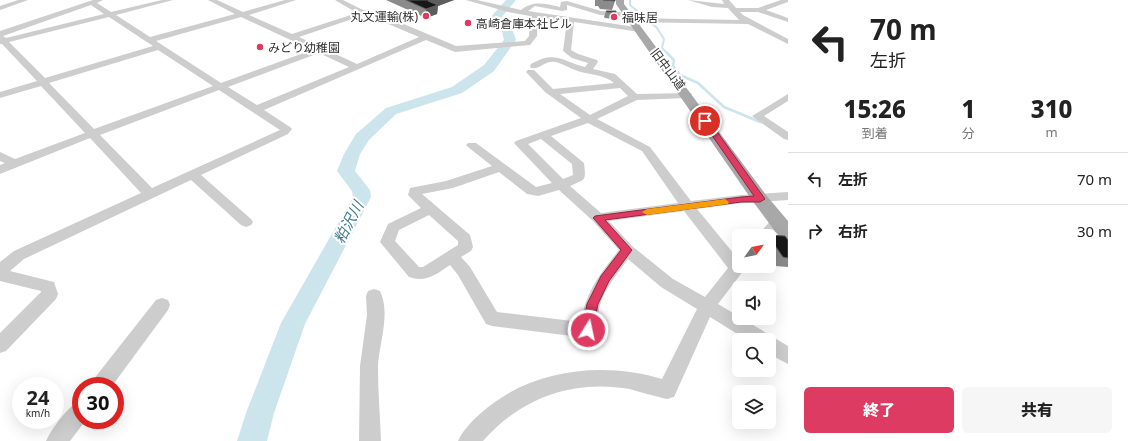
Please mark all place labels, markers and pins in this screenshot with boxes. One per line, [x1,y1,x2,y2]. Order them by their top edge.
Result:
place label: 丸文運輸(株) [351,8,418,25]
place label: 福味居 [622,9,658,26]
marker: 丸文運輸(株) [421,11,431,21]
marker: 福味居 [609,12,619,22]
place label: 高崎倉庫本社ビル [476,15,572,32]
marker: 高崎倉庫本社ビル [463,18,473,28]
place label: みどり幼稚園 [268,39,340,56]
marker: みどり幼稚園 [255,42,265,52]
pin [688,104,722,138]

